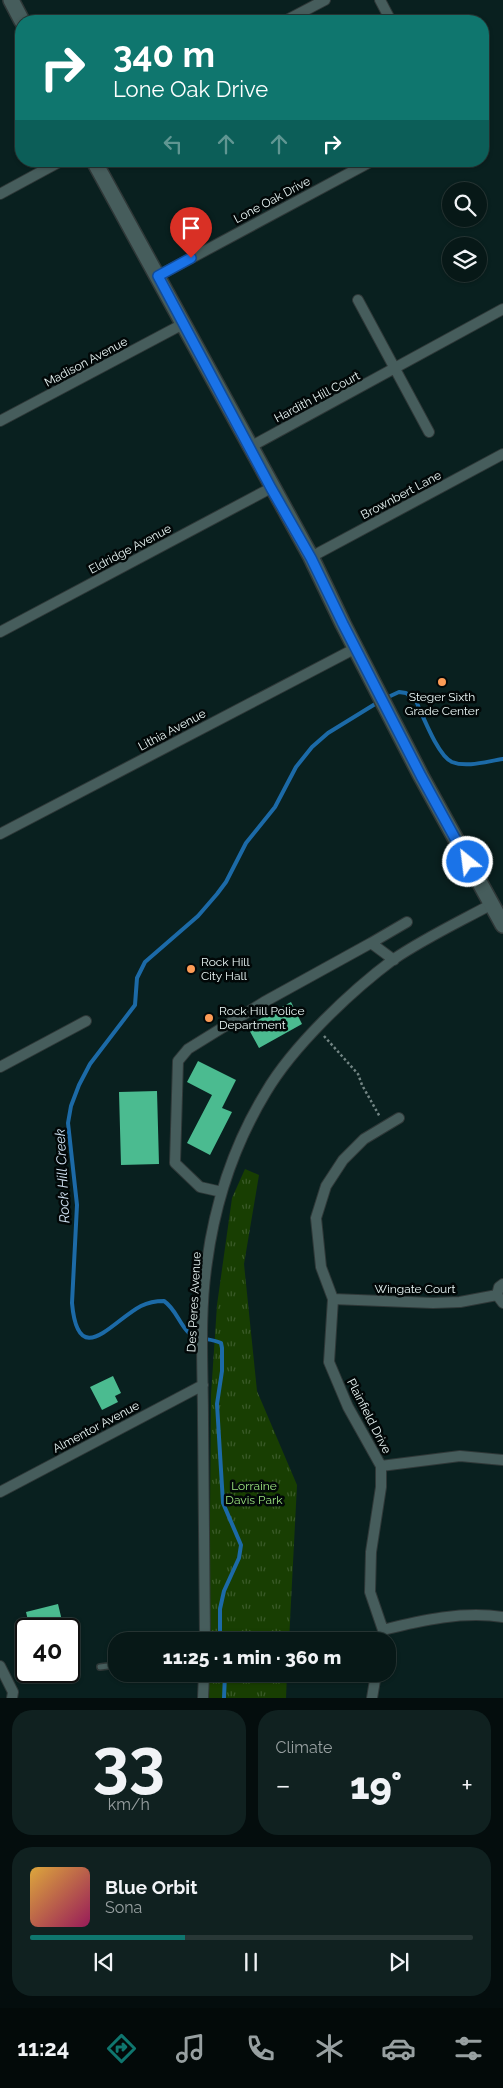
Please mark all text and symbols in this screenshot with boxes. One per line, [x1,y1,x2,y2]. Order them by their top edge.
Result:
text: 340 m [113,34,215,75]
icon: right [30,35,95,100]
text: Lone Oak Drive [113,76,268,102]
icon: left [159,130,187,158]
icon: ahead [212,130,240,158]
icon: ahead [265,130,293,158]
icon: right [318,130,346,158]
street label: Lone Oak Drive [231,174,313,226]
map controls [442,182,487,282]
button: search [442,182,487,227]
pin [170,207,212,258]
icon: arrive [177,214,205,242]
button: layers [442,237,487,282]
street label: Madison Avenue [42,334,130,390]
street label: Hardith Hill Court [272,369,362,425]
street label: Brownbert Lane [358,468,444,522]
street label: Eldridge Avenue [86,521,174,577]
marker: Steger Sixth Grade Center [436,676,448,688]
place label: Steger Sixth Grade Center [405,690,480,718]
street label: Lithia Avenue [136,706,208,754]
position arrow [441,835,493,887]
place label: Rock Hill City Hall [201,955,251,983]
marker: Rock Hill City Hall [185,963,197,975]
place label: Rock Hill Police Department [219,1004,304,1032]
marker: Rock Hill Police Department [203,1012,215,1024]
water label: Rock Hill Creek [52,1128,72,1224]
street label: Des Peres Avenue [184,1251,204,1353]
street label: Wingate Court [375,1282,455,1296]
street label: Plainfield Drive [344,1376,394,1456]
street label: Almentor Avenue [50,1398,142,1456]
park label: Lorraine Davis Park [225,1479,283,1507]
speed limit sign: 40 [15,1618,80,1683]
text: 11:25 · 1 min · 360 m [163,1646,341,1668]
text: 33 [92,1724,165,1800]
text: Climate [276,1738,332,1757]
text: 19° [350,1763,402,1808]
text: − [276,1769,291,1802]
text: + [461,1769,473,1802]
text: km/h [108,1795,150,1814]
text: Blue Orbit [105,1876,197,1898]
text: Sona [105,1898,142,1917]
icon: previous [90,1948,118,1976]
icon: pause [237,1948,265,1976]
icon: next [385,1948,413,1976]
icon: directions [104,2031,139,2066]
icon: music [173,2031,208,2066]
icon: phone [243,2031,278,2066]
icon: climate [312,2031,347,2066]
icon: car [381,2031,416,2066]
icon: filters [451,2031,486,2066]
text: 11:24 [17,2035,69,2061]

